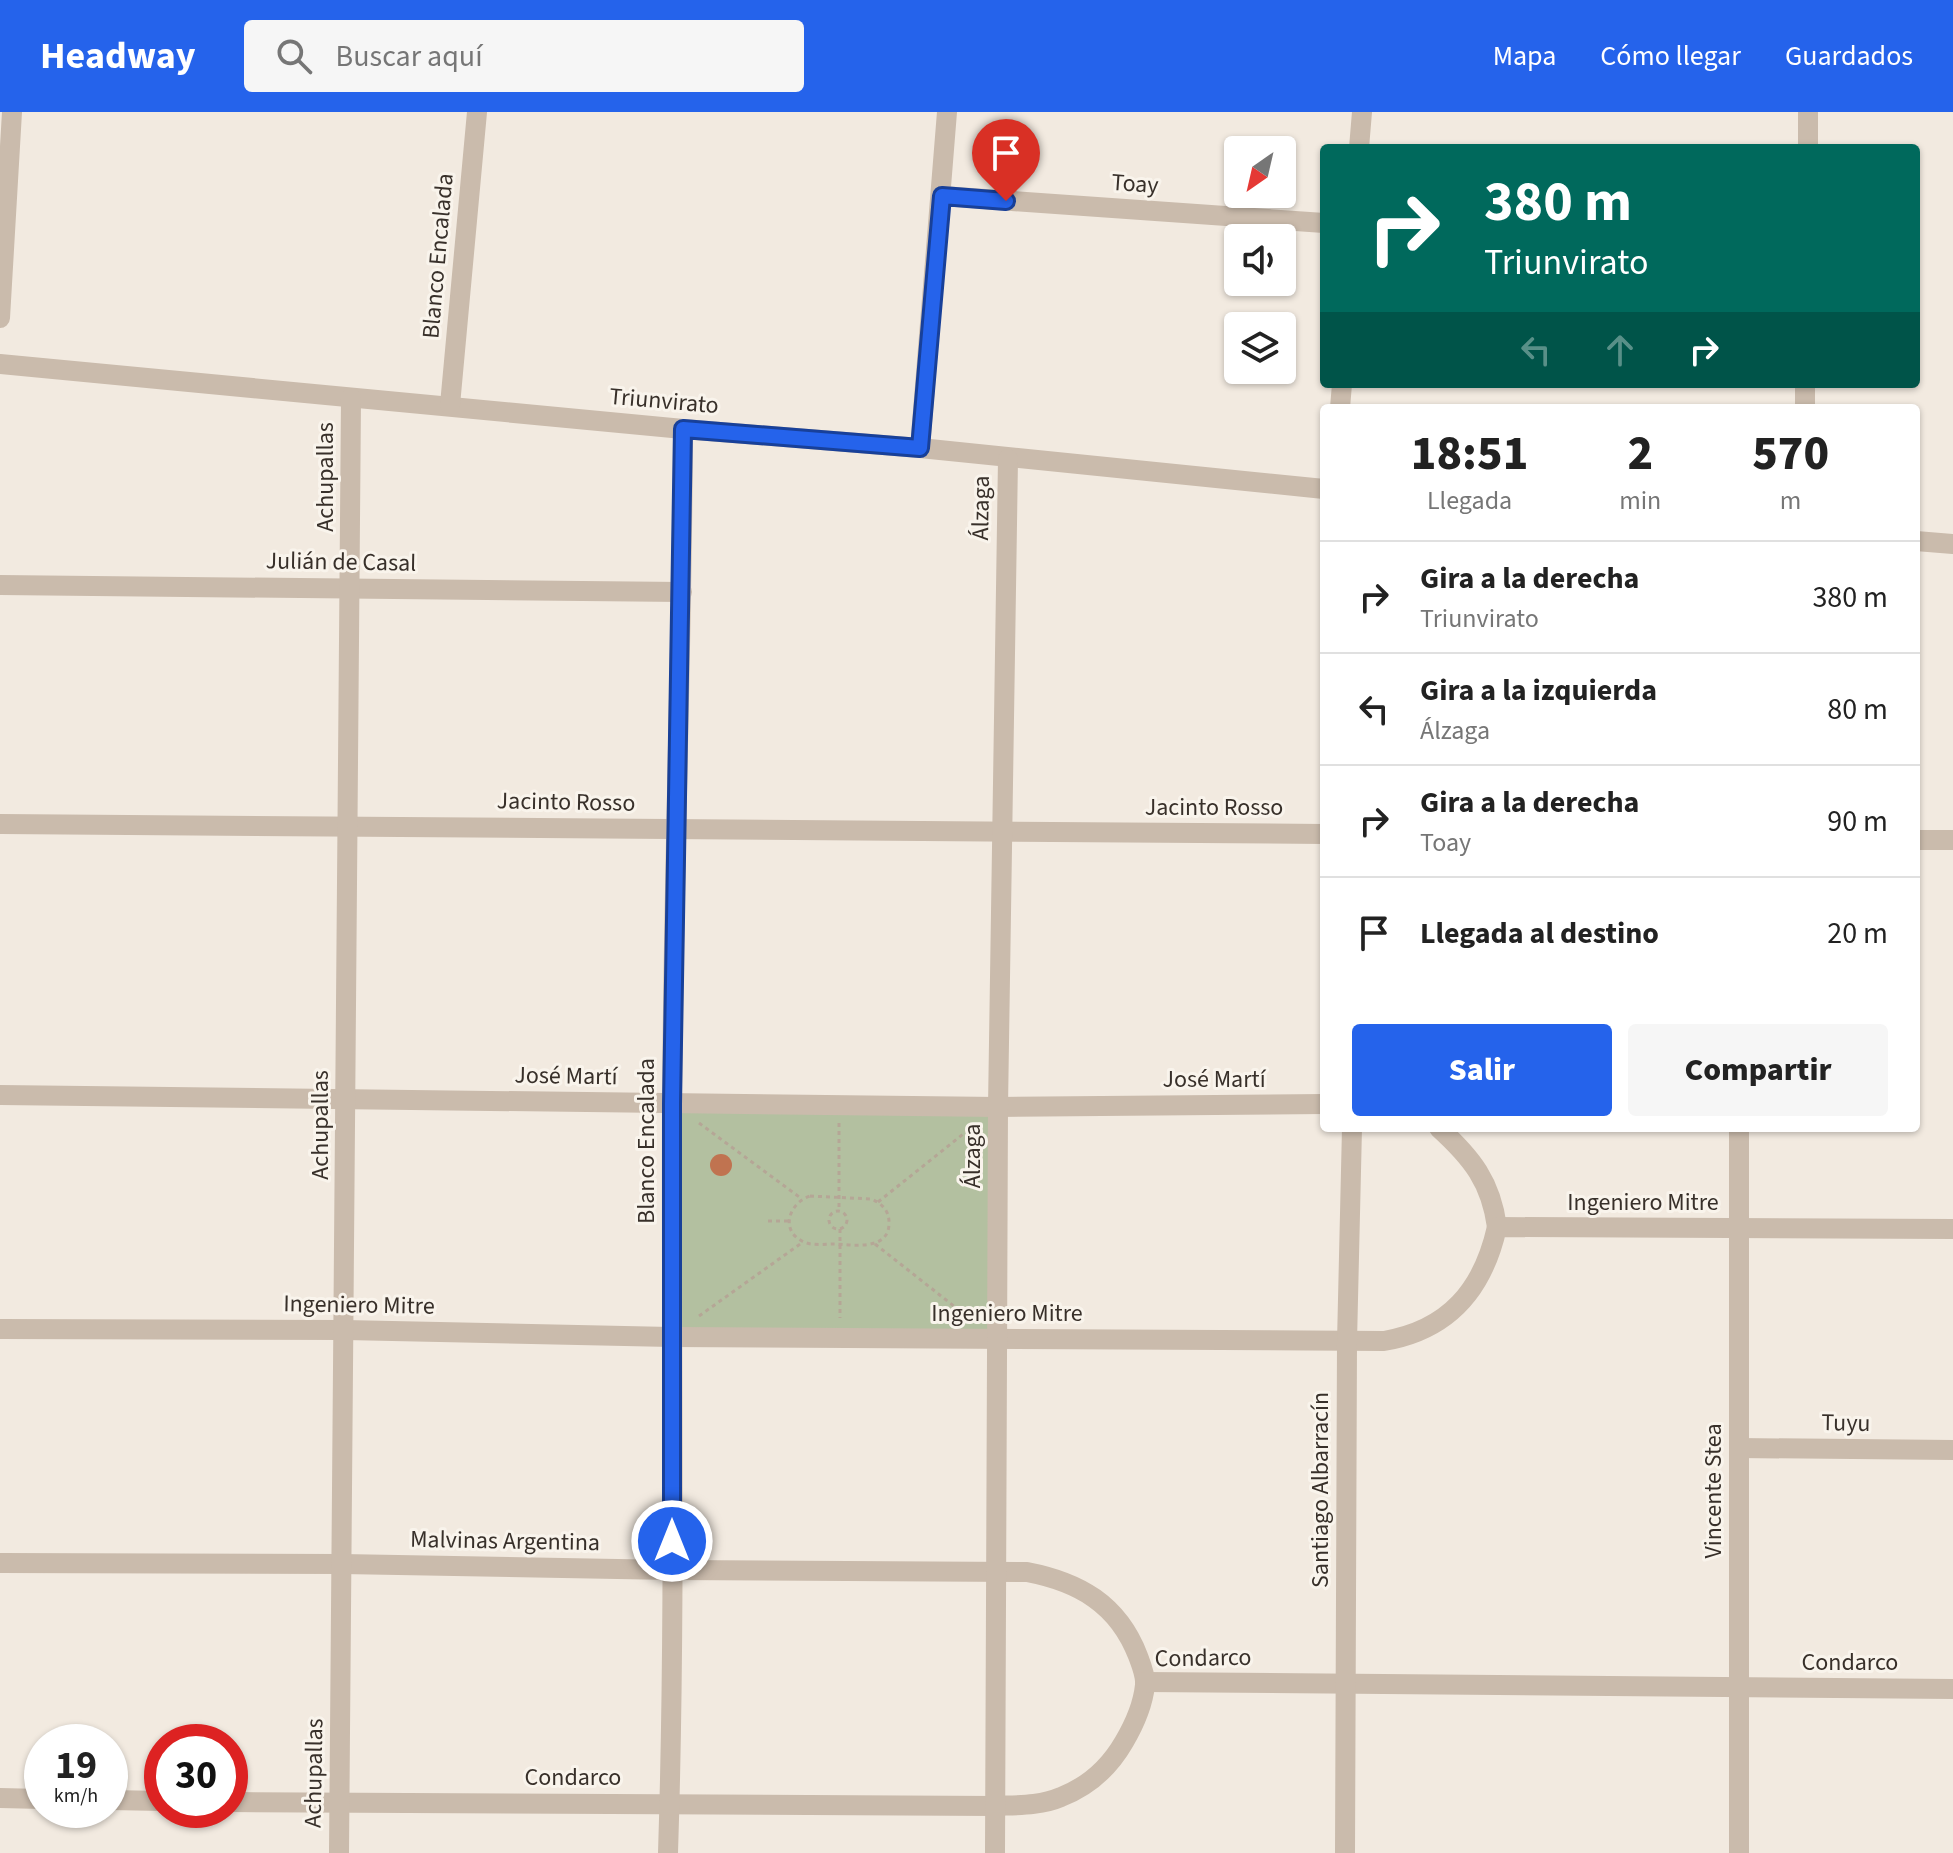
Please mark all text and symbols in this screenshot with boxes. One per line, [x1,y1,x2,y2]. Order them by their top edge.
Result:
search box [244,20,804,92]
text: Headway [40,29,196,83]
icon: search [272,34,316,78]
text: Buscar aquí [336,35,483,78]
text: Mapa [1493,36,1556,76]
text: Cómo llegar [1600,36,1741,76]
text: Guardados [1785,36,1913,76]
pin [972,119,1040,201]
icon: arrive [984,131,1028,175]
north arrow [1224,136,1296,208]
map controls [1224,136,1296,384]
text: 380 m [1484,163,1632,242]
street label: Toay [1110,165,1160,203]
street label: Blanco Encalada [413,172,463,340]
icon: right [1352,176,1456,280]
button: sound [1224,224,1296,296]
text: Triunvirato [1484,237,1648,288]
button: layers [1224,312,1296,384]
icon: left [1514,328,1558,372]
icon: ahead [1598,328,1642,372]
icon: right [1682,328,1726,372]
street label: Triunvirato [608,379,720,423]
text: 18:51 [1411,420,1528,488]
text: 2 [1627,420,1653,488]
text: 570 [1752,420,1829,488]
street label: Achupallas [308,422,343,532]
street label: Álzaga [963,475,999,541]
text: Llegada [1427,482,1512,519]
text: min [1619,482,1661,519]
text: m [1780,482,1801,519]
street label: Julián de Casal [265,543,417,581]
text: Gira a la derecha [1420,557,1639,600]
icon: right [1352,575,1396,619]
text: 380 m [1812,576,1888,619]
text: Triunvirato [1420,600,1539,637]
text: Gira a la izquierda [1420,669,1657,712]
icon: left [1352,687,1396,731]
text: 80 m [1827,688,1888,731]
text: Álzaga [1420,712,1490,749]
text: Gira a la derecha [1420,781,1639,824]
street label: Jacinto Rosso [496,783,636,821]
street label: Jacinto Rosso [1145,790,1283,825]
icon: right [1352,799,1396,843]
text: 90 m [1827,800,1888,843]
text: Toay [1420,824,1471,861]
icon: arrive [1352,911,1396,955]
text: Llegada al destino [1420,912,1659,955]
text: 20 m [1827,912,1888,955]
button: Salir [1352,1024,1612,1116]
button: Compartir [1628,1024,1888,1116]
street label: José Martí [514,1058,619,1094]
street label: Blanco Encalada [629,1058,664,1224]
street label: José Martí [1162,1062,1267,1097]
street label: Achupallas [303,1070,338,1180]
street label: Álzaga [955,1124,990,1188]
street label: Ingeniero Mitre [1567,1185,1719,1220]
street label: Ingeniero Mitre [283,1286,435,1324]
street label: Ingeniero Mitre [931,1296,1083,1331]
street label: Santiago Albarracín [1303,1392,1338,1588]
street label: Tuyu [1821,1405,1871,1441]
street label: Vincente Stea [1696,1423,1731,1559]
position arrow [630,1499,714,1583]
street label: Malvinas Argentina [410,1522,600,1560]
street label: Condarco [1154,1640,1252,1676]
street label: Condarco [1802,1645,1898,1680]
street label: Achupallas [296,1718,332,1828]
speed limit sign: 30 [144,1724,248,1828]
text: 19 [55,1737,97,1794]
street label: Condarco [525,1760,621,1795]
text: km/h [54,1782,98,1810]

